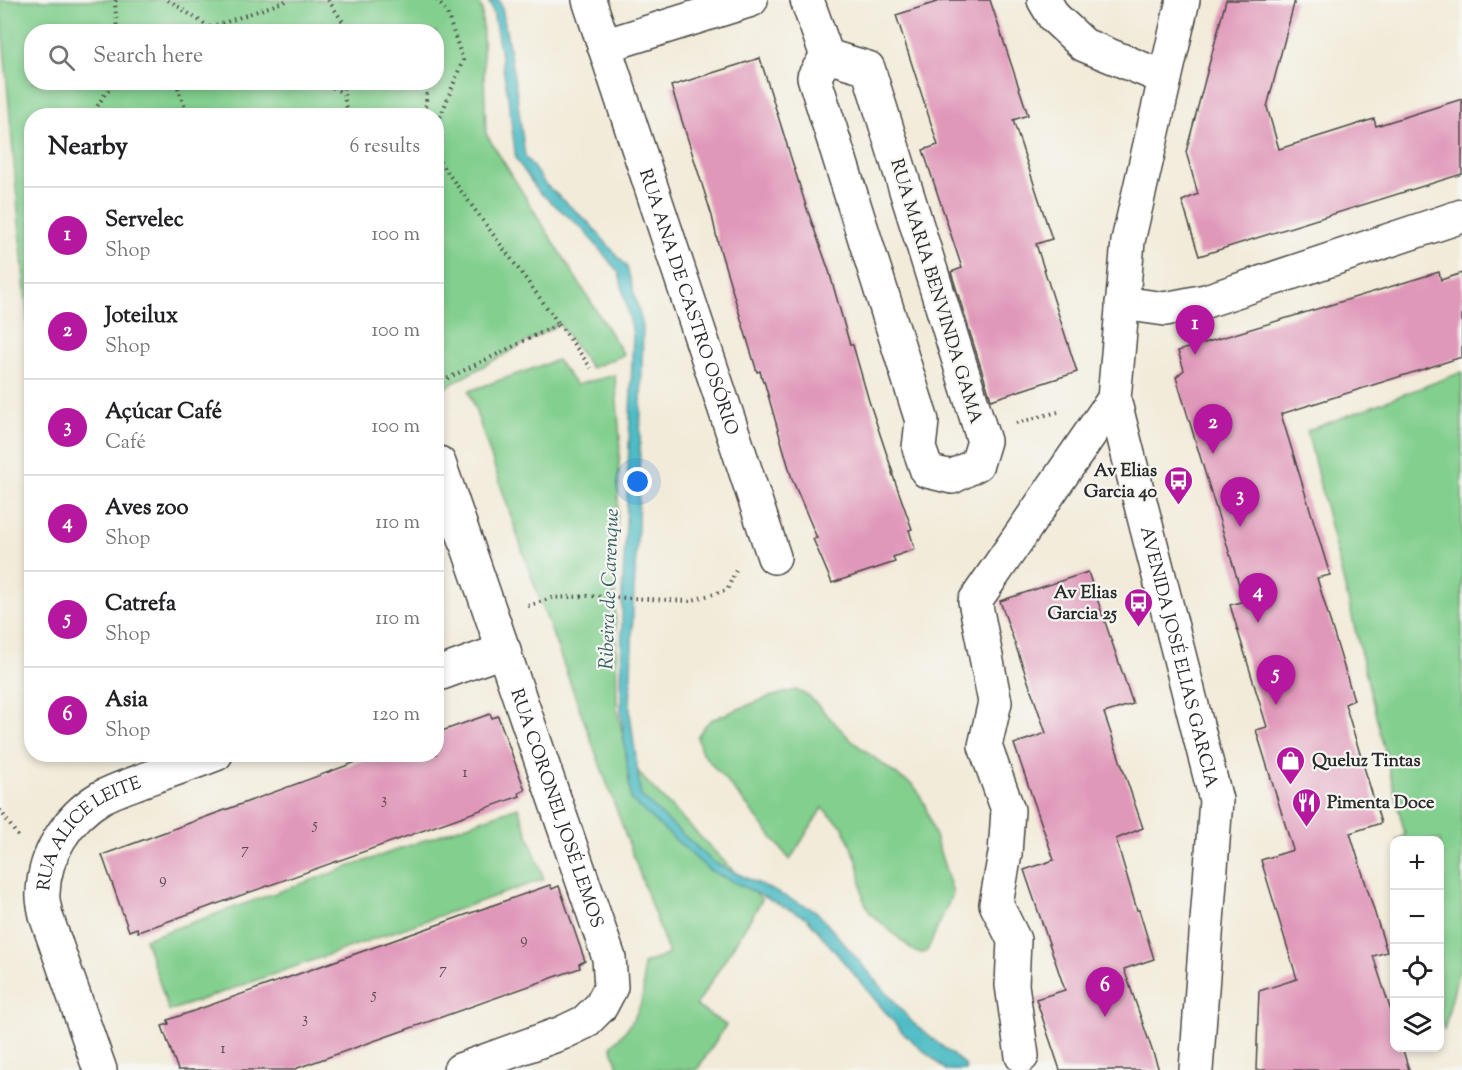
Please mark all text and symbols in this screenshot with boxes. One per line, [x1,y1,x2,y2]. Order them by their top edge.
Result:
search box [24,24,444,90]
icon: search [45,41,78,74]
text: Search here [93,41,203,73]
text: Nearby [48,129,128,166]
text: 6 results [350,133,420,162]
street label: RUA MARIA BENVINDA GAMA [882,156,988,428]
street label: RUA ANA DE CASTRO OSÓRIO [631,166,744,439]
text: Servelec [105,205,184,237]
text: 1 [64,221,71,250]
text: 100 m [371,221,420,250]
text: Shop [105,237,150,266]
text: Joteilux [105,301,178,333]
pin: 1 [1176,306,1214,355]
text: 2 [63,317,72,346]
text: 100 m [371,317,420,346]
text: Shop [105,333,150,362]
text: Açúcar Café [105,397,222,429]
pin: 2 [1194,404,1232,454]
text: 3 [63,413,72,442]
text: 100 m [371,413,420,442]
text: Café [105,429,146,458]
place label: Av Elias Garcia 40 [1084,459,1157,506]
bus stop icon: Av Elias Garcia 40 [1162,464,1194,506]
your location [623,467,652,496]
pin: 3 [1220,478,1260,527]
text: Aves zoo [105,493,189,525]
water label: Ribeira de Carenque [593,508,628,670]
text: 4 [62,509,73,538]
text: 110 m [375,509,420,538]
street label: AVENIDA JOSÉ ELIAS GARCIA [1132,524,1224,791]
text: Shop [105,525,150,554]
pin: 4 [1238,574,1278,623]
place label: Av Elias Garcia 25 [1048,581,1118,628]
bus stop icon: Av Elias Garcia 25 [1122,586,1154,628]
text: Catrefa [105,589,176,621]
text: 5 [64,605,71,634]
text: 110 m [375,605,420,634]
text: Shop [105,621,150,650]
pin: 5 [1256,656,1296,705]
text: Asia [105,685,148,717]
street label: RUA CORONEL JOSÉ LEMOS [502,686,609,932]
text: 6 [63,701,72,730]
text: 120 m [372,701,420,730]
text: Shop [105,717,150,746]
shop icon: Queluz Tintas [1275,744,1307,786]
place label: Queluz Tintas [1312,749,1421,775]
house number: 1 [462,763,468,784]
street label: RUA ALICE LEITE [32,771,145,892]
restaurant icon: Pimenta Doce [1290,786,1322,828]
house number: 3 [381,790,387,811]
place label: Pimenta Doce [1327,791,1435,817]
house number: 5 [311,815,318,836]
map controls [1390,836,1444,1052]
button: + [1390,836,1444,890]
house number: 7 [241,840,249,861]
house number: 9 [159,870,167,891]
button: − [1390,890,1444,944]
house number: 9 [520,930,528,951]
button: locate [1390,944,1444,998]
house number: 7 [439,960,447,981]
pin: 6 [1086,968,1124,1017]
house number: 5 [370,985,377,1006]
button: layers [1390,998,1444,1052]
house number: 3 [302,1009,308,1030]
house number: 1 [220,1039,226,1060]

